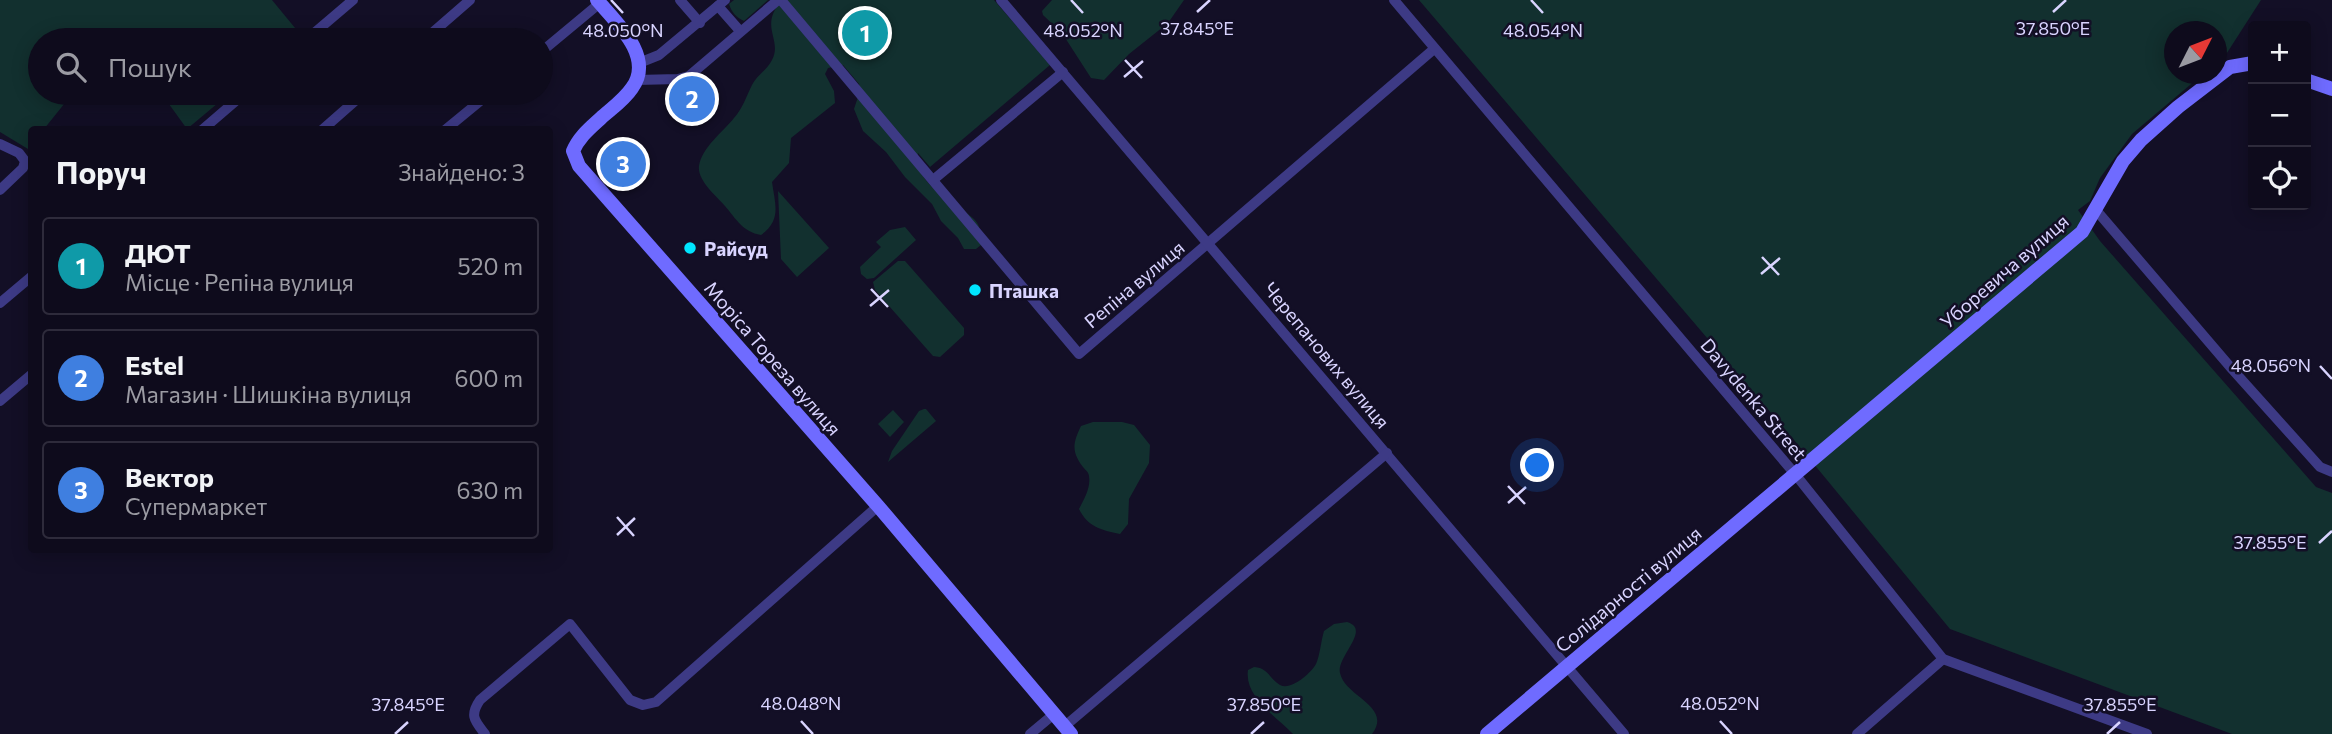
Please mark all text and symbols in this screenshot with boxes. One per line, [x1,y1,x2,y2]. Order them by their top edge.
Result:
pin: 1 [842,7,888,59]
text: 37.845°E [1160,17,1234,39]
text: 37.850°E [2016,17,2090,39]
text: 48.050°N [582,19,664,41]
text: 48.052°N [1043,19,1123,41]
text: 48.054°N [1503,19,1583,41]
north arrow [2164,21,2227,84]
map controls [2248,21,2311,210]
button: + [2248,21,2311,84]
search box [28,28,553,105]
icon: search [52,48,90,86]
text: Пошук [108,51,192,82]
pin: 2 [669,73,715,125]
button: − [2248,84,2311,147]
pin: 3 [600,138,646,190]
button: locate [2248,147,2311,210]
text: Поруч [56,153,147,190]
text: Знайдено: 3 [398,158,525,186]
street label: Уборевича вулиця [1935,209,2073,333]
street label: Репiна вулиця [1079,235,1189,333]
text: ДЮТ [125,237,191,268]
place label: Райсуд [704,237,768,260]
marker: Райсуд [682,240,698,256]
text: 1 [76,252,86,280]
text: 520 m [458,252,523,280]
text: Місце · Репiна вулиця [125,268,354,296]
street label: Моріса Тореза вулиця [700,276,846,440]
street label: Черепанових вулиця [1259,277,1395,433]
place label: Пташка [989,279,1059,302]
marker: Пташка [967,282,983,298]
street label: Davydenka Street [1696,333,1812,465]
text: Estel [125,349,184,380]
text: 48.056°N [2231,354,2311,376]
text: 2 [74,364,88,392]
text: 600 m [455,364,523,392]
text: Магазин · Шишкiна вулиця [125,380,412,408]
your location [1520,448,1554,482]
text: Вектор [125,461,214,492]
text: 3 [74,476,88,504]
text: 630 m [457,476,523,504]
text: Супермаркет [125,492,267,520]
street label: Солідарності вулиця [1550,521,1706,657]
text: 37.855°E [2233,531,2307,553]
text: 48.048°N [761,692,841,714]
text: 48.052°N [1680,692,1760,714]
text: 37.845°E [371,693,445,715]
text: 37.850°E [1227,693,1301,715]
text: 37.855°E [2083,693,2157,715]

